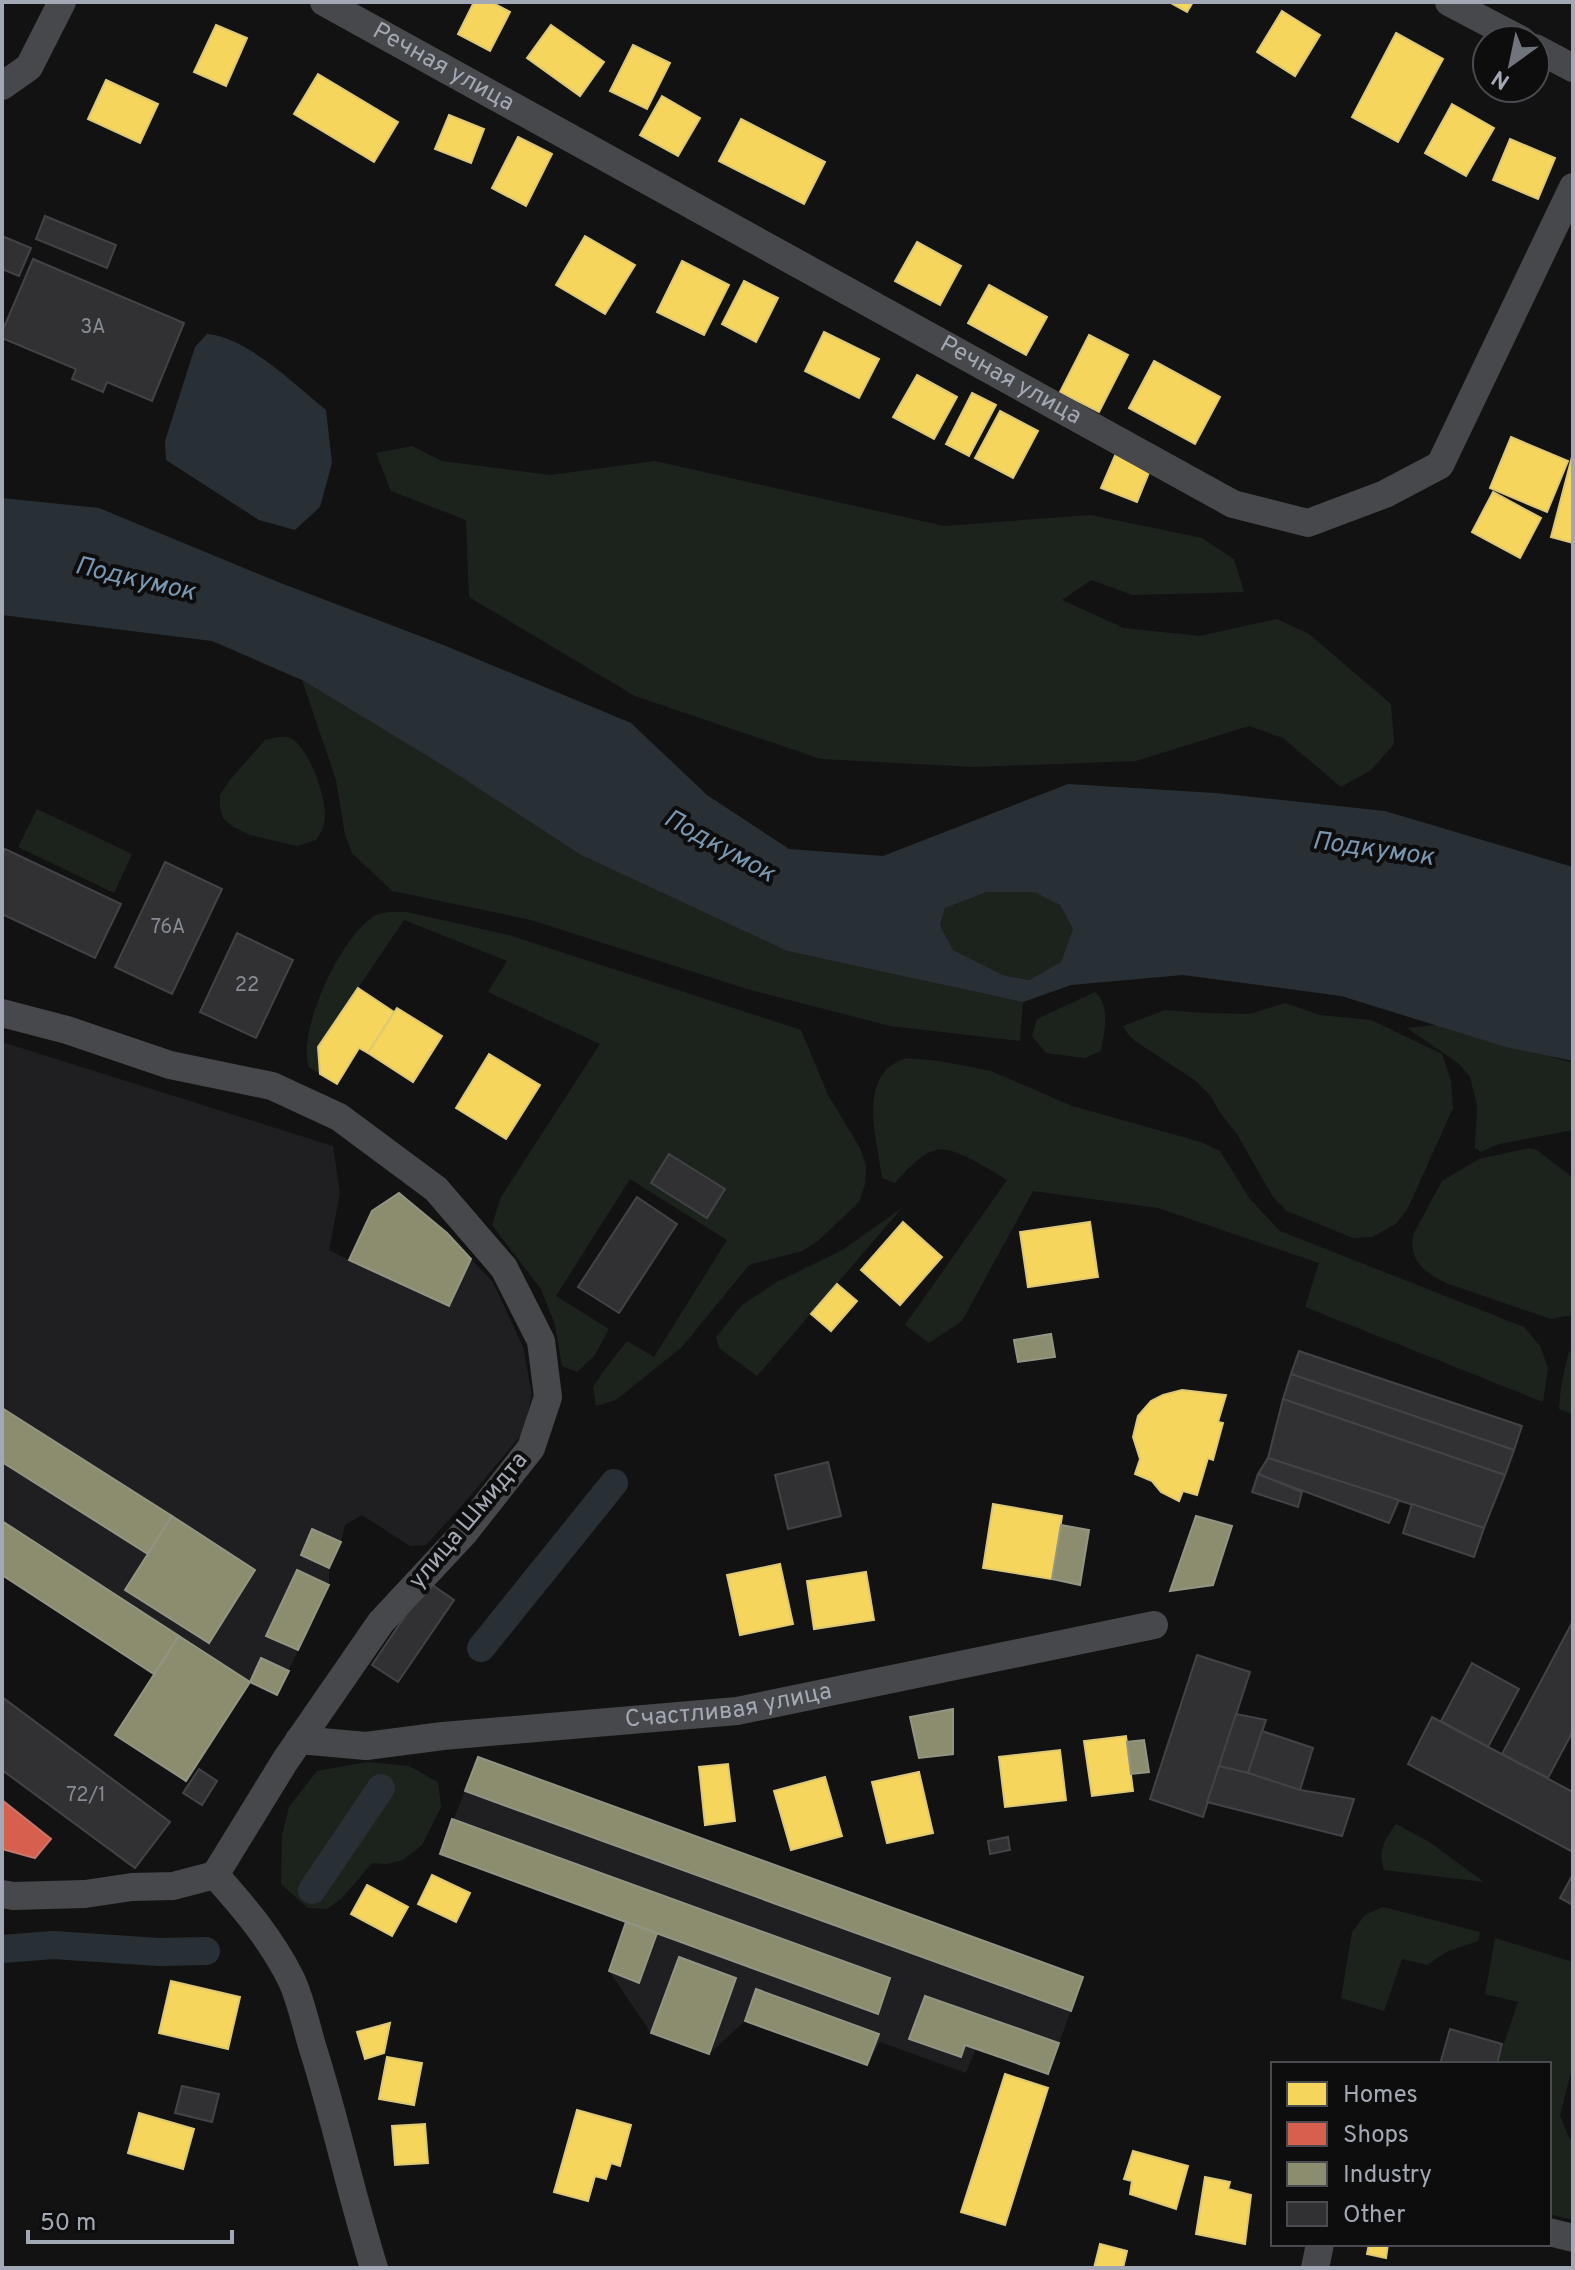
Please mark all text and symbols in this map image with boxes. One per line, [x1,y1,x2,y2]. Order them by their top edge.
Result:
street label: Речная улица [367,17,519,119]
north arrow [1471,24,1551,104]
text: N [1487,63,1515,94]
house number: 3А [80,315,106,341]
street label: Речная улица [934,330,1087,432]
water label: Подкумок [72,550,200,610]
water label: Подкумок [657,803,782,892]
water label: Подкумок [1310,825,1437,875]
house number: 76А [151,915,185,941]
house number: 22 [235,973,259,999]
street label: улица Шмидта [403,1446,535,1596]
street label: Счастливая улица [624,1677,834,1735]
house number: 72/1 [66,1783,106,1809]
legend [1271,2062,1551,2246]
text: Homes [1343,2081,1418,2111]
text: Shops [1343,2121,1409,2151]
text: Industry [1343,2161,1432,2191]
scale bar [28,2194,232,2244]
text: Other [1343,2201,1405,2231]
text: 50 m [40,2209,96,2239]

